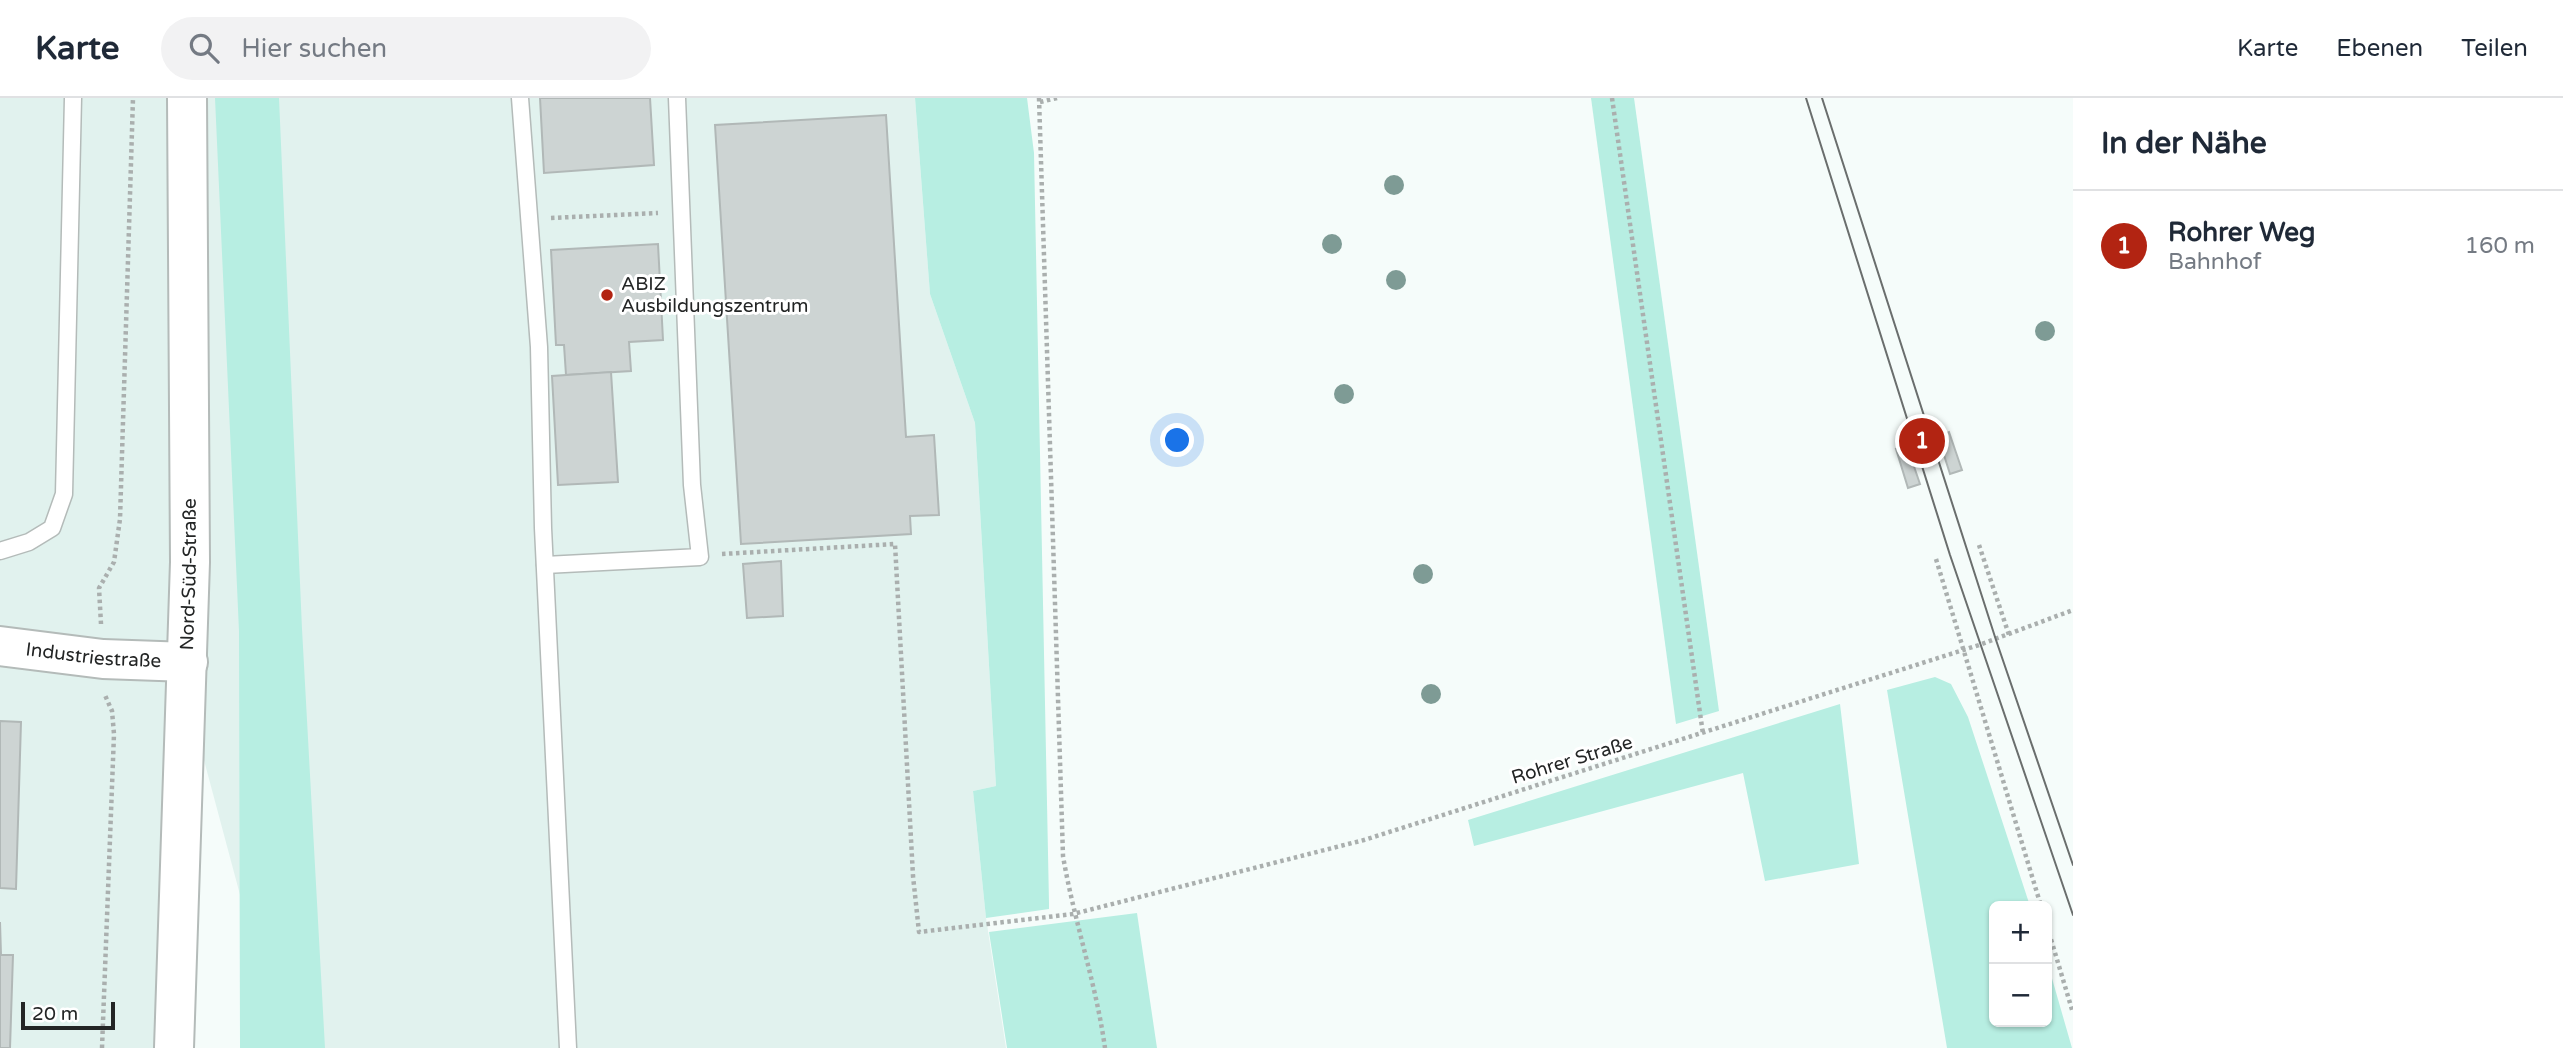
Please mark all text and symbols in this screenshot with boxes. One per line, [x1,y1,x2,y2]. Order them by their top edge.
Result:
search box [161,17,651,80]
text: Karte [35,29,119,68]
icon: search [185,29,223,67]
text: Hier suchen [241,33,387,64]
text: Karte [2237,34,2298,63]
text: Ebenen [2336,34,2423,63]
text: Teilen [2461,34,2528,63]
text: In der Nähe [2101,125,2267,162]
text: Rohrer Weg [2168,217,2315,248]
text: 1 [2117,232,2131,260]
text: 160 m [2465,232,2535,260]
text: Bahnhof [2168,248,2262,276]
place label: ABIZ Ausbildungszentrum [621,273,808,317]
marker: ABIZ Ausbildungszentrum [599,287,615,303]
pin: 1 [1899,415,1945,467]
your location [1160,423,1194,457]
street label: Nord-Süd-Straße [176,498,201,651]
street label: Industriestraße [24,638,162,672]
street label: Rohrer Straße [1509,731,1635,789]
map controls [1989,901,2052,1027]
button: + [1989,901,2052,964]
button: − [1989,964,2052,1027]
scale bar [21,999,116,1031]
text: 20 m [32,1003,78,1025]

